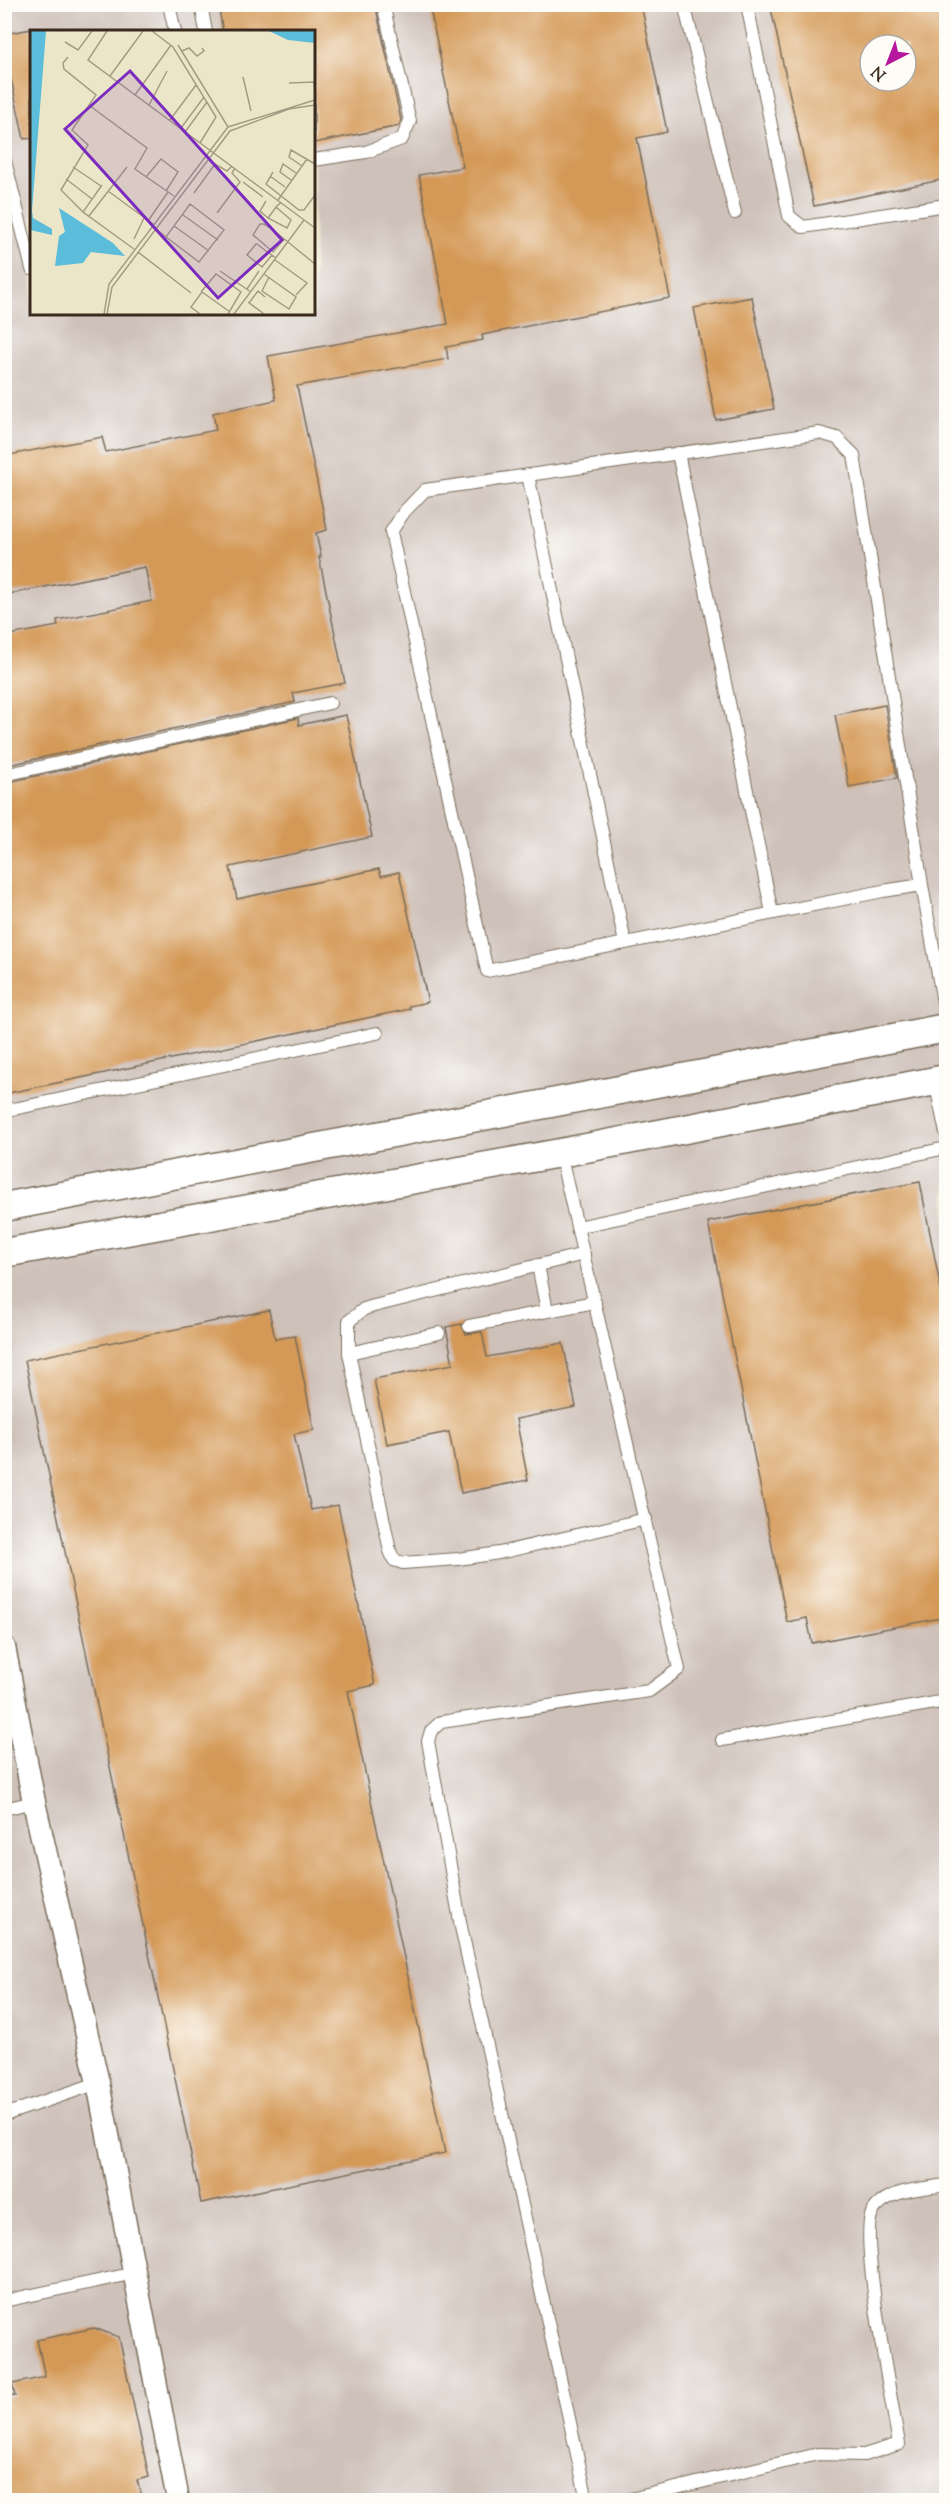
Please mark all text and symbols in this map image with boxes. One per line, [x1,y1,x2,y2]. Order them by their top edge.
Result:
inset map [30,30,315,315]
north arrow [858,33,918,93]
text: N [867,59,892,85]

